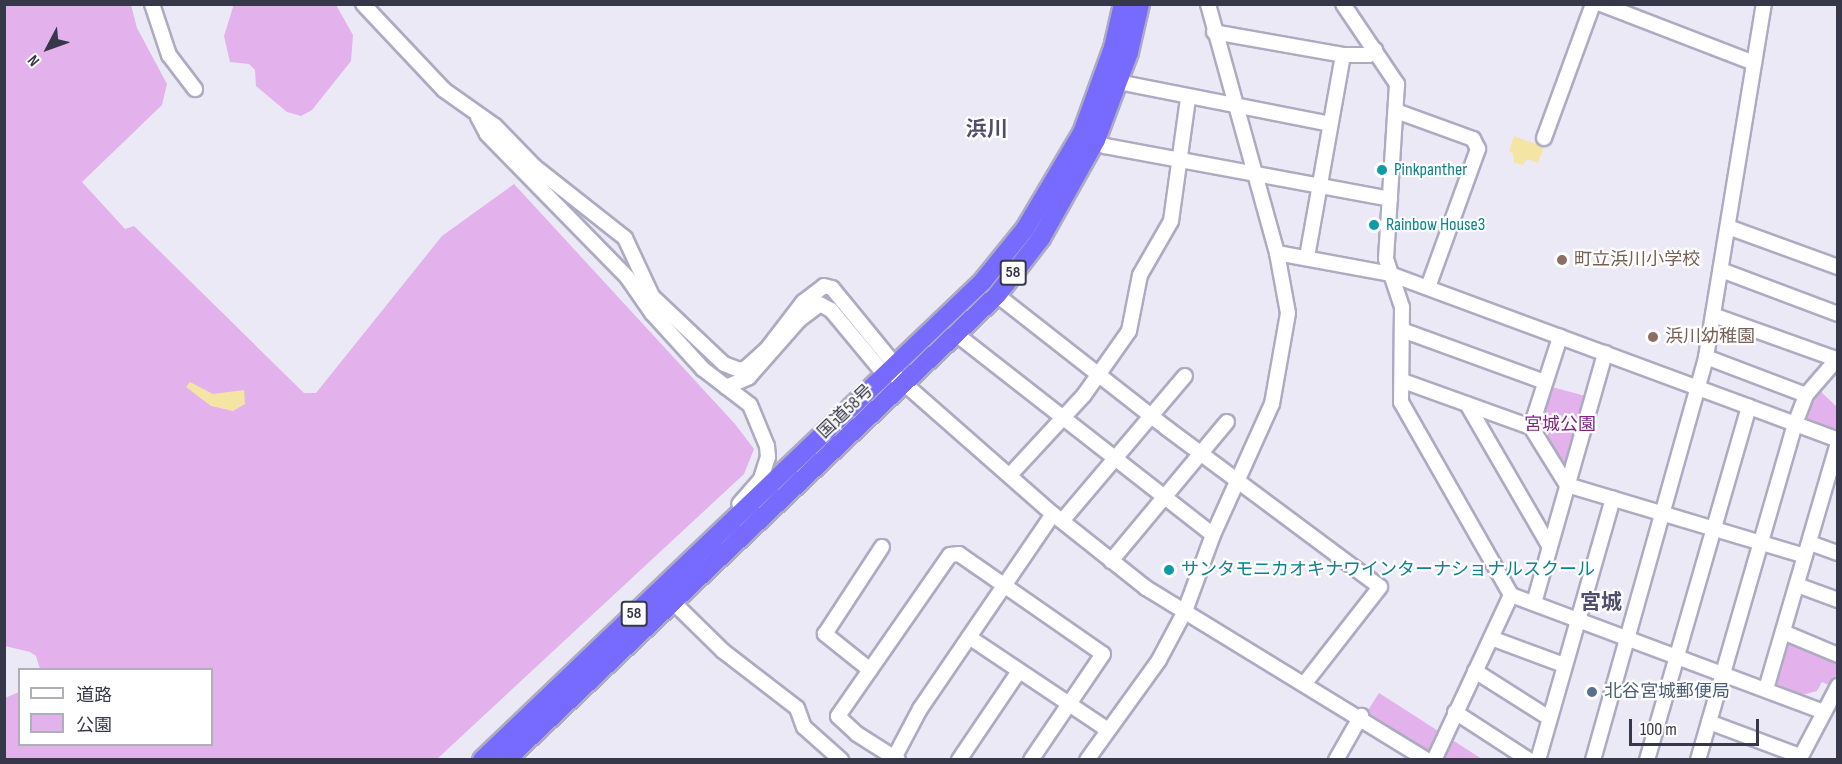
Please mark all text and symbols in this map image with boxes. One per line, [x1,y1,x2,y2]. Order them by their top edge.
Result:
north arrow [18,18,78,78]
text: N [24,51,44,70]
district label: 浜川 [966,117,1008,143]
place label: Pinkpanther [1394,159,1467,181]
marker: Pinkpanther [1375,163,1389,177]
place label: Rainbow House3 [1386,214,1485,236]
marker: Rainbow House3 [1367,218,1381,232]
place label: 町立浜川小学校 [1574,249,1700,271]
marker: 町立浜川小学校 [1555,253,1569,267]
road number: 58 [1000,260,1026,286]
place label: 浜川幼稚園 [1665,326,1755,348]
marker: 浜川幼稚園 [1646,330,1660,344]
street label: 国道58号 [814,380,878,444]
park label: 宮城公園 [1524,414,1596,436]
place label: サンタモニカオキナワインターナショナルスクール [1181,559,1595,581]
marker: サンタモニカオキナワインターナショナルスクール [1162,563,1176,577]
district label: 宮城 [1580,590,1622,616]
road number: 58 [620,601,648,627]
legend [18,668,213,746]
place label: 北谷宮城郵便局 [1604,681,1730,703]
text: 道路 [76,685,112,706]
marker: 北谷宮城郵便局 [1585,685,1599,699]
scale bar [1632,707,1762,745]
text: 公園 [76,715,112,736]
text: 100 m [1640,719,1677,740]

